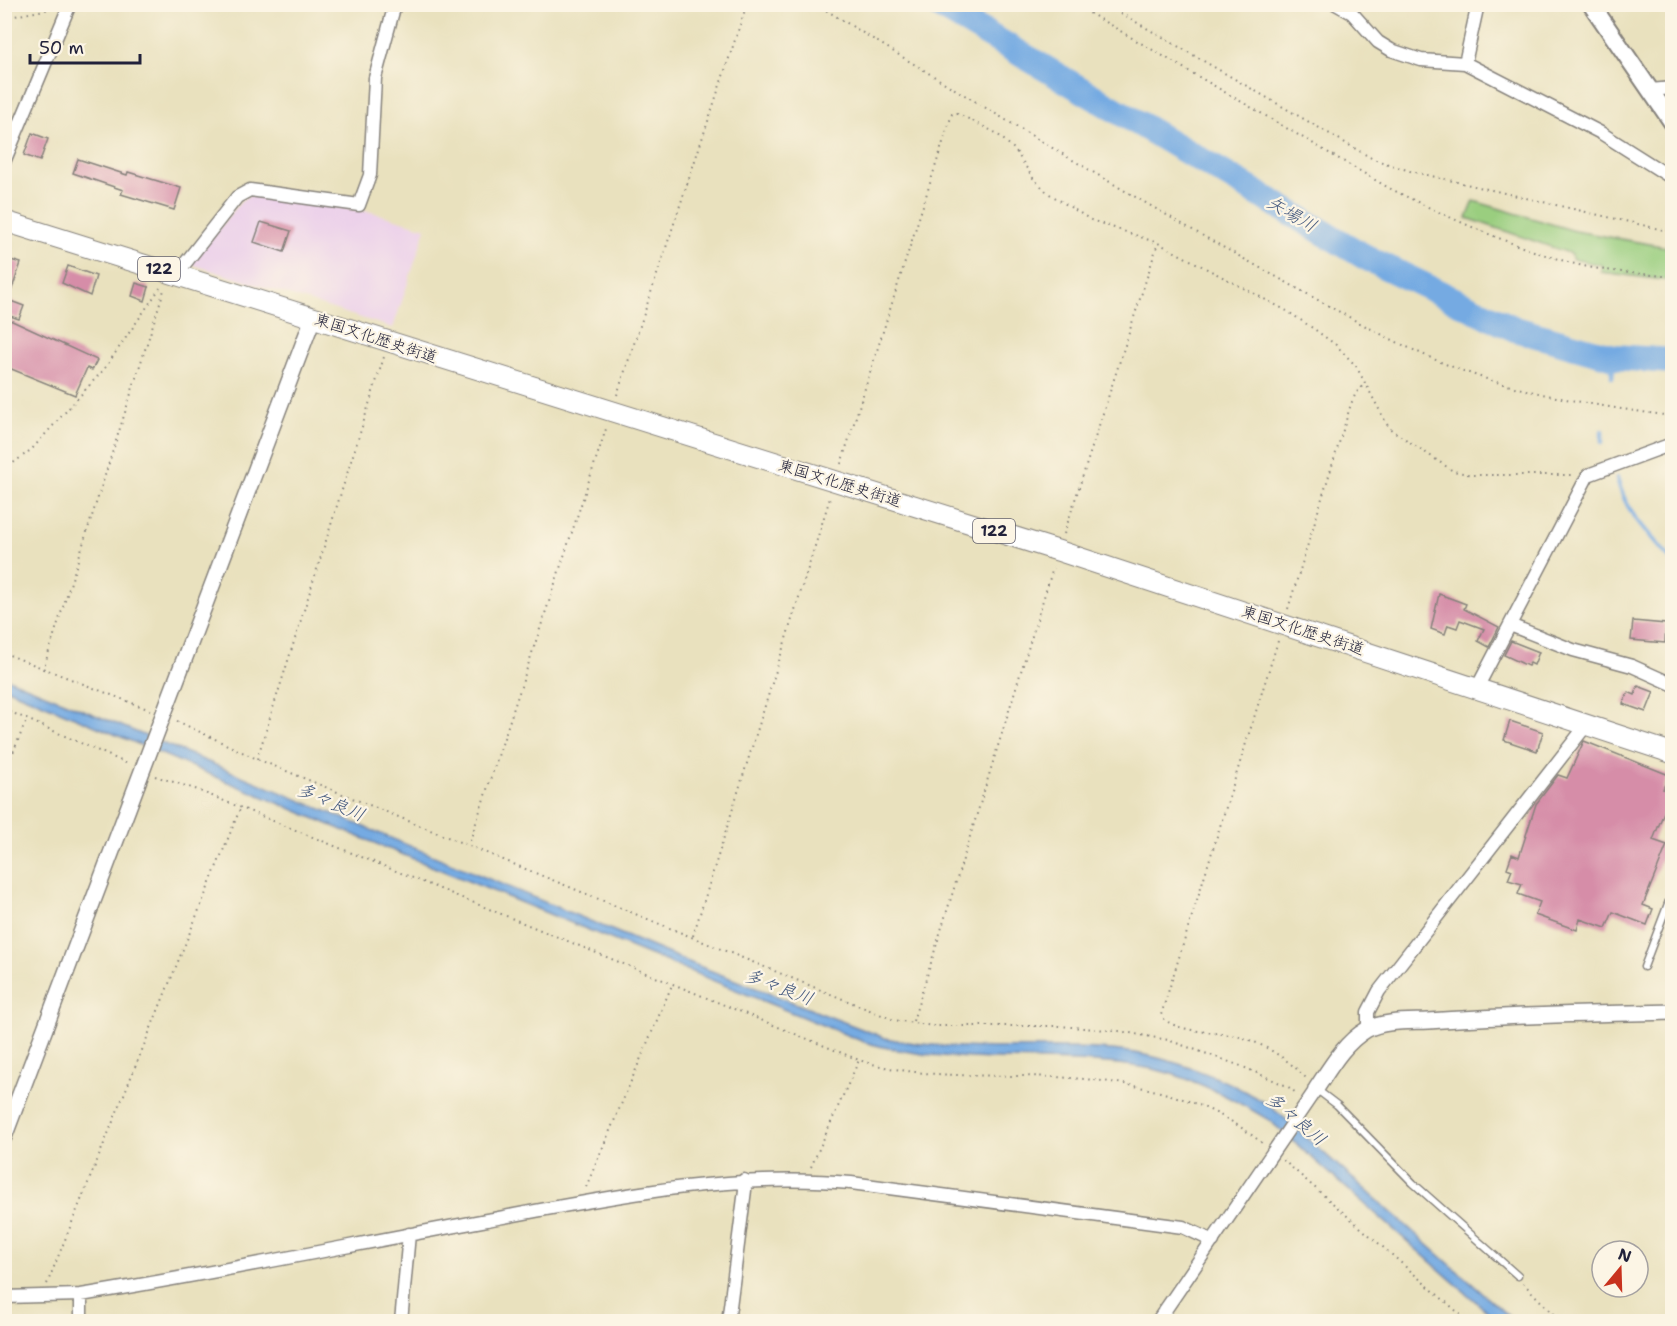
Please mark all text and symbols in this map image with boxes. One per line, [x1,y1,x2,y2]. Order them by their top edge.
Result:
scale bar [30,27,140,65]
text: 50 m [39,36,84,60]
water label: 矢場川 [1263,190,1321,238]
road number: 122 [138,257,180,281]
street label: 東国文化歴史街道 [312,308,440,368]
street label: 東国文化歴史街道 [776,454,904,512]
road number: 122 [973,519,1015,543]
street label: 東国文化歴史街道 [1239,600,1367,660]
water label: 多々良川 [293,777,369,827]
water label: 多々良川 [741,963,817,1011]
water label: 多々良川 [1261,1087,1331,1151]
north arrow [1590,1239,1650,1299]
text: N [1615,1243,1634,1267]

